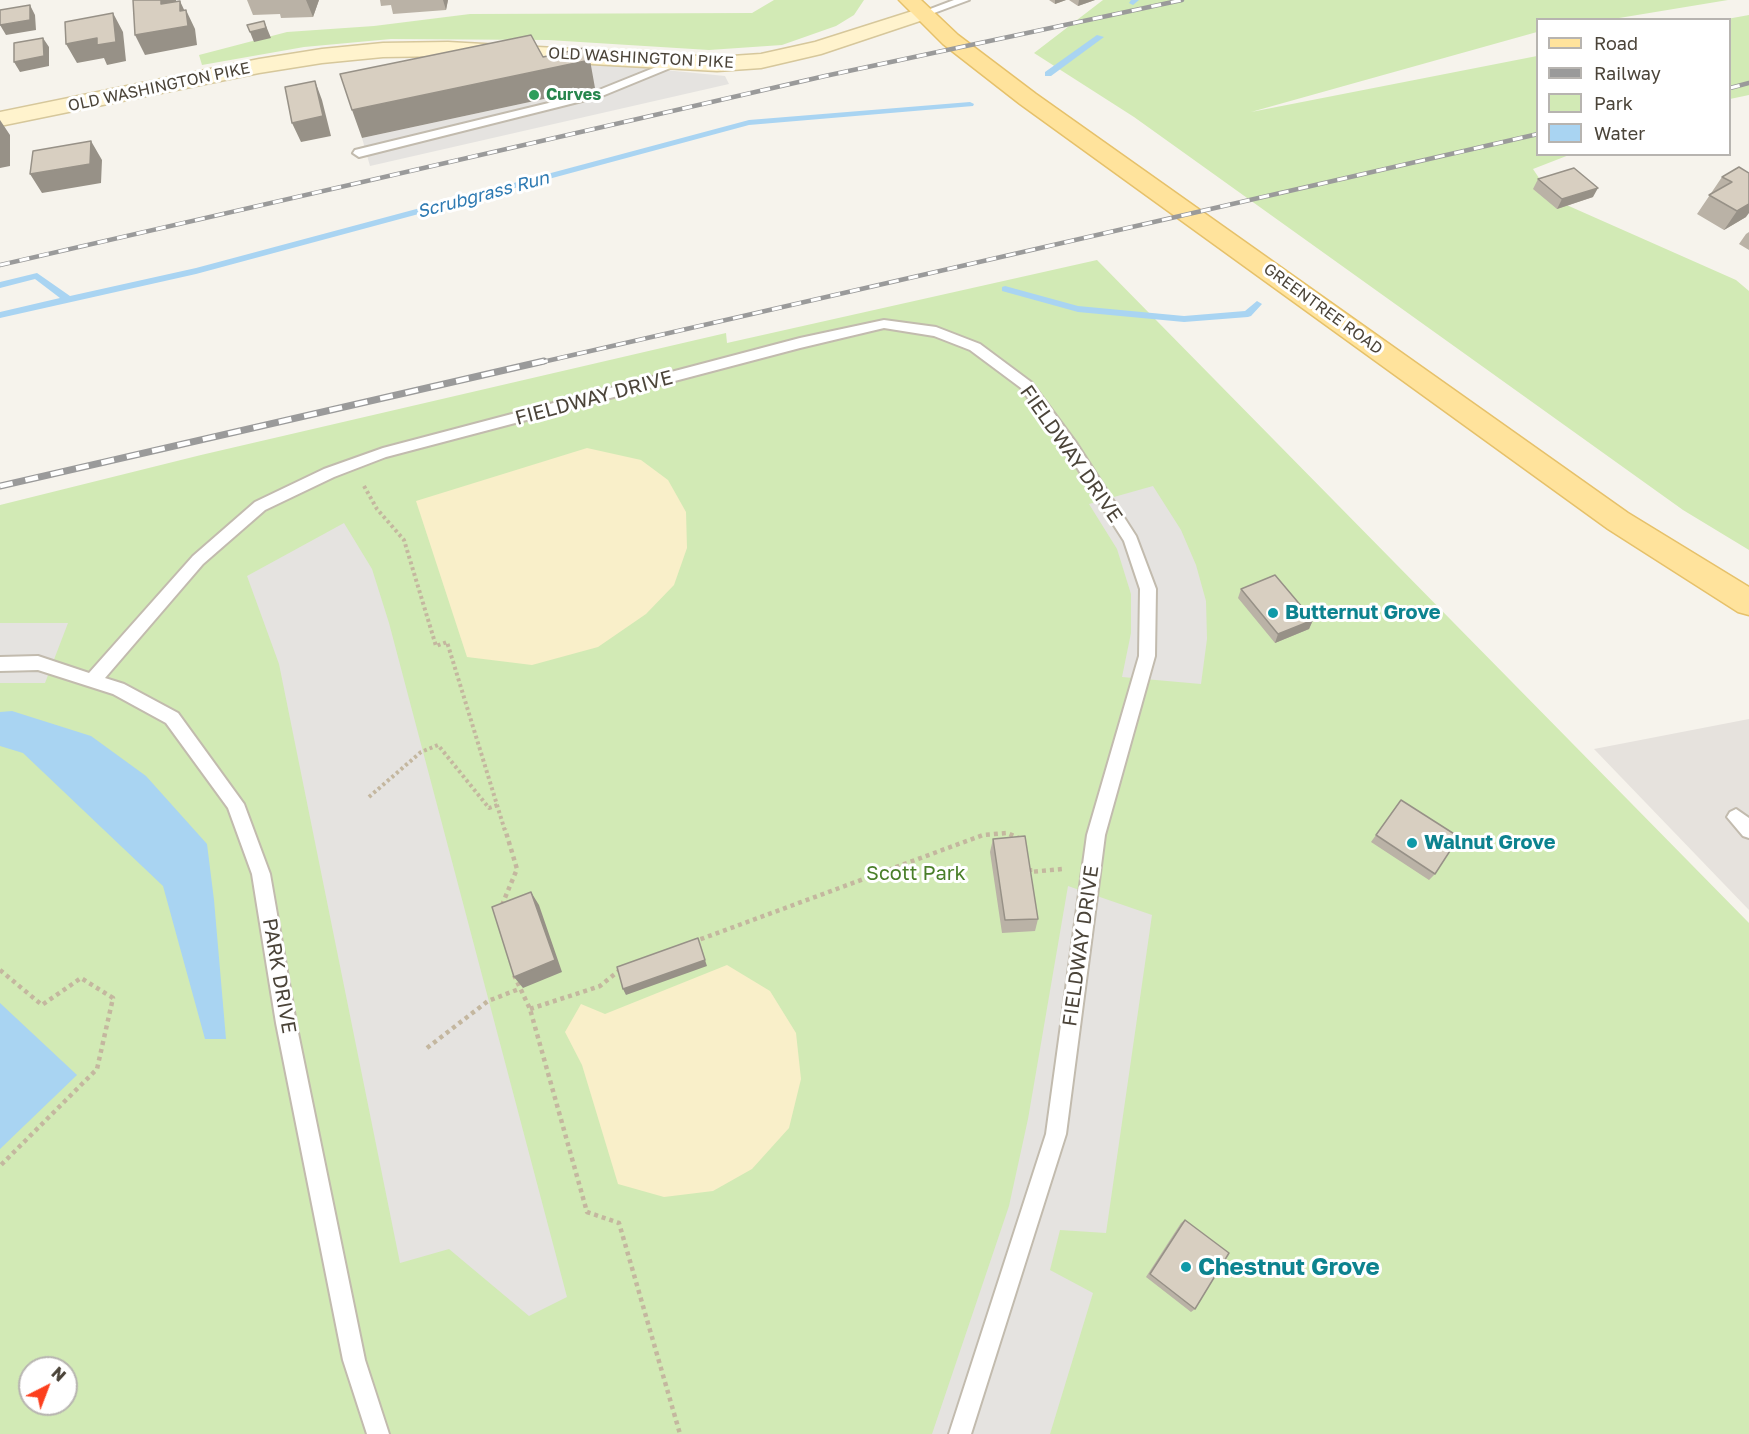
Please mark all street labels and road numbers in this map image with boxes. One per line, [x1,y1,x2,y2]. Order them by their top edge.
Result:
street label: OLD WASHINGTON PIKE [548,44,734,72]
street label: OLD WASHINGTON PIKE [66,58,252,116]
street label: GREENTREE ROAD [1260,259,1386,359]
street label: FIELDWAY DRIVE [513,365,675,431]
street label: FIELDWAY DRIVE [1015,381,1127,527]
street label: FIELDWAY DRIVE [1058,864,1104,1028]
street label: PARK DRIVE [257,916,301,1036]

